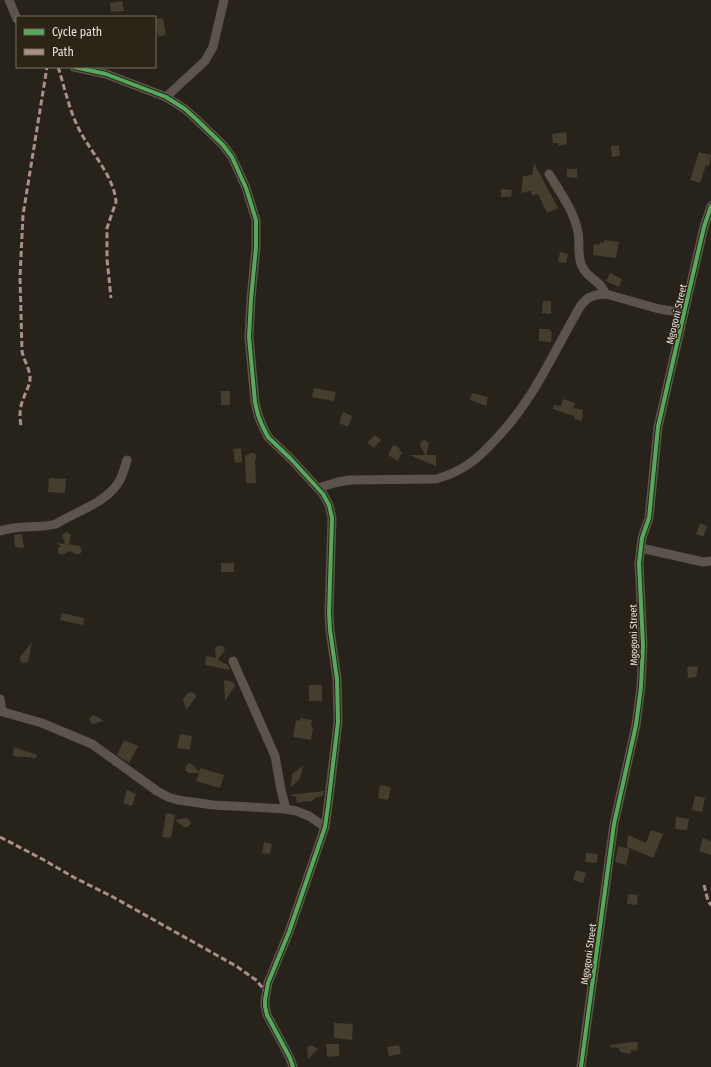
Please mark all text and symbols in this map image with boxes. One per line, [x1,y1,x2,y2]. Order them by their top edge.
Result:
legend [16,16,156,68]
text: Cycle path [52,25,102,39]
text: Path [52,45,74,59]
street label: Mgogoni Street [664,282,690,346]
street label: Mgogoni Street [627,603,641,666]
street label: Mgogoni Street [579,922,599,985]

